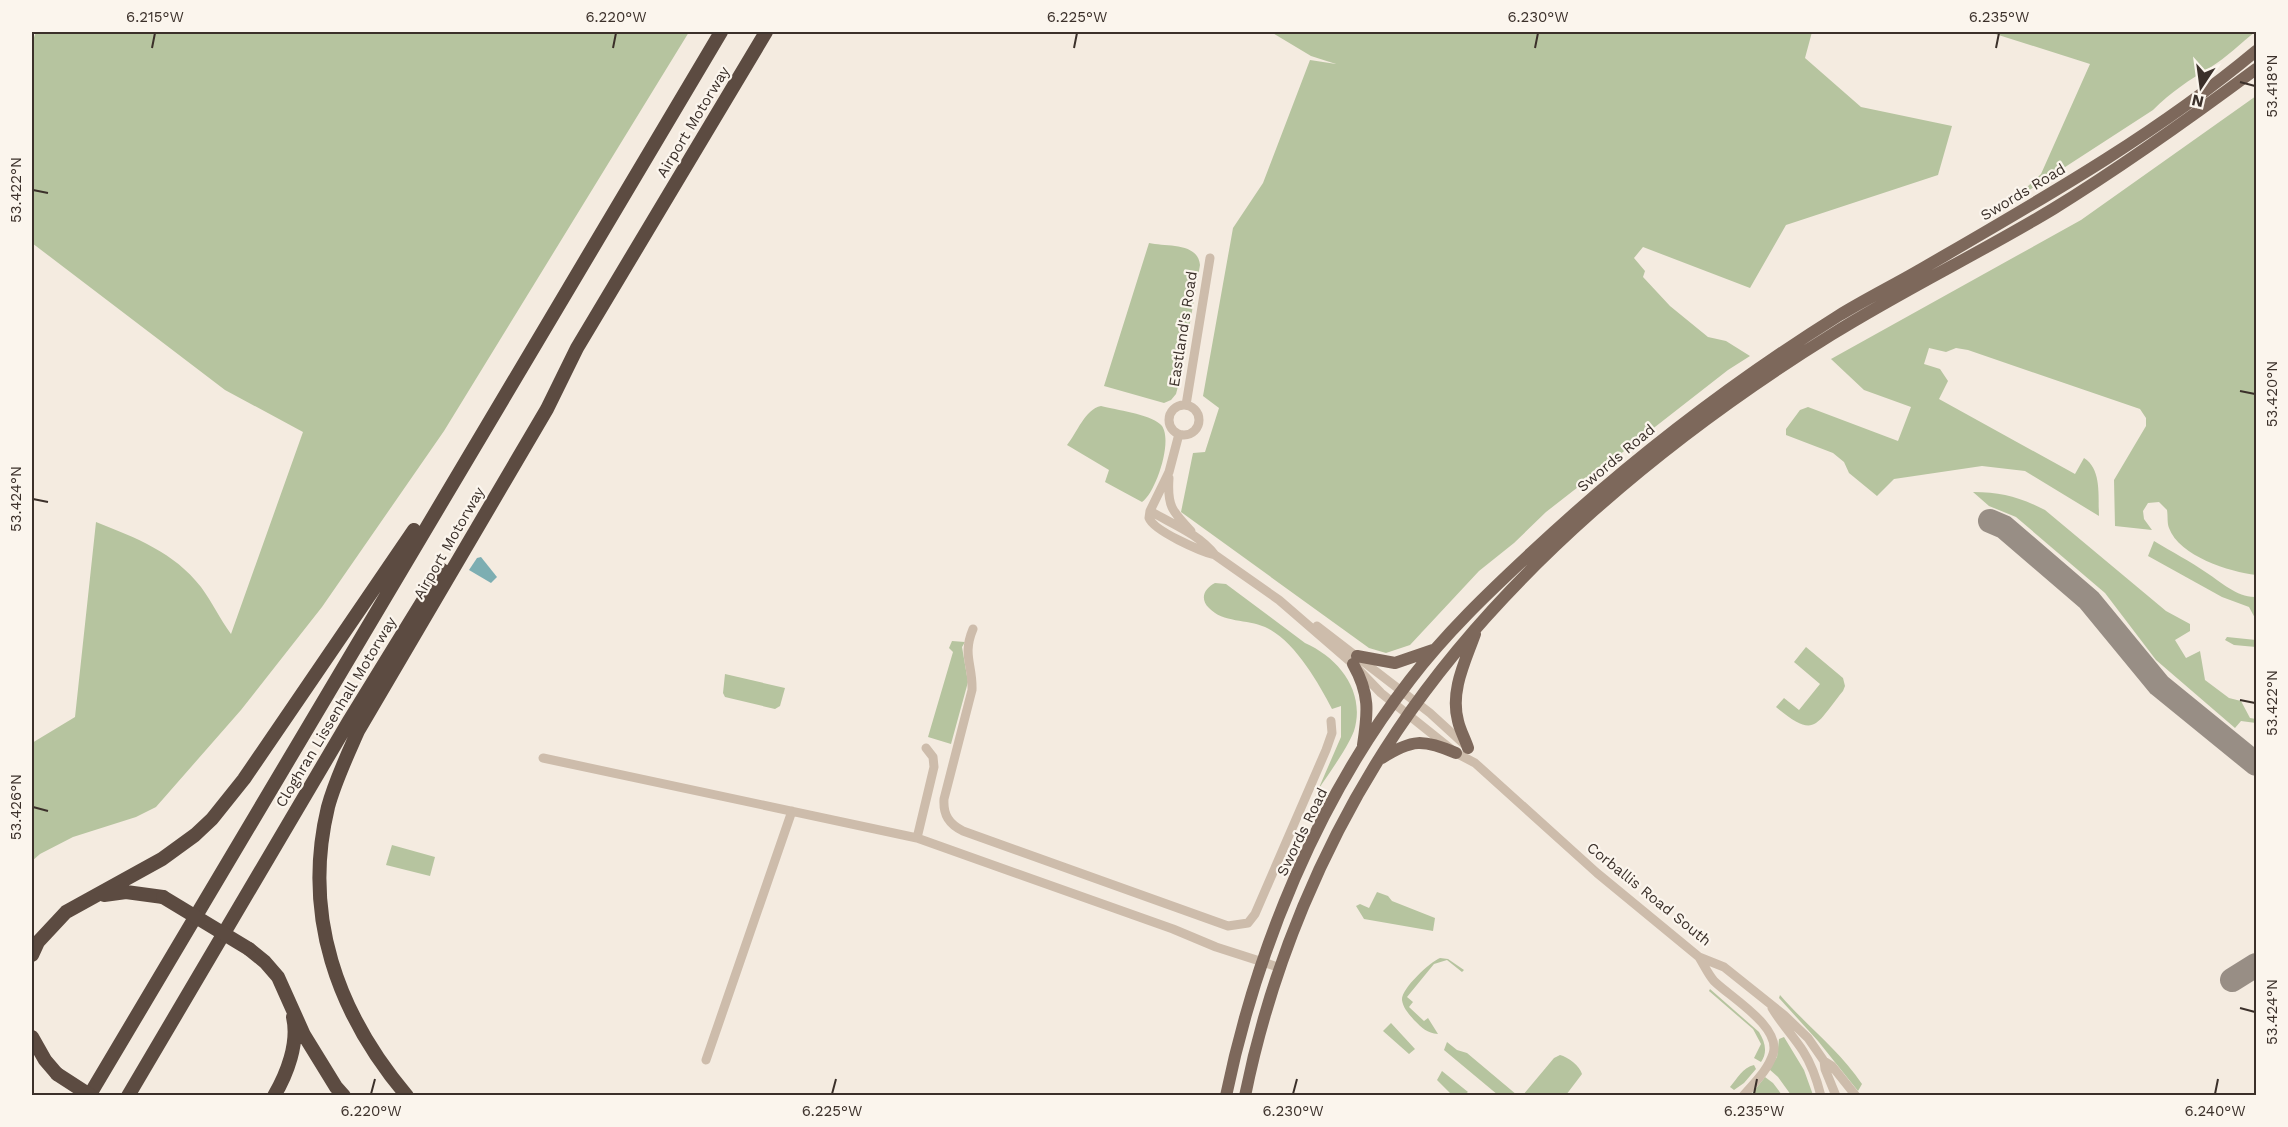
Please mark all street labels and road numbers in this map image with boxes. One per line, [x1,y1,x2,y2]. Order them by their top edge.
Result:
street label: Airport Motorway [653,63,733,181]
street label: Swords Road [1977,160,2069,224]
street label: Eastland's Road [1165,270,1201,388]
street label: Swords Road [1574,420,1658,496]
street label: Airport Motorway [410,483,489,602]
street label: Cloghran Lissenhall Motorway [272,613,400,811]
street label: Swords Road [1273,785,1331,879]
street label: Corballis Road South [1583,838,1715,950]

